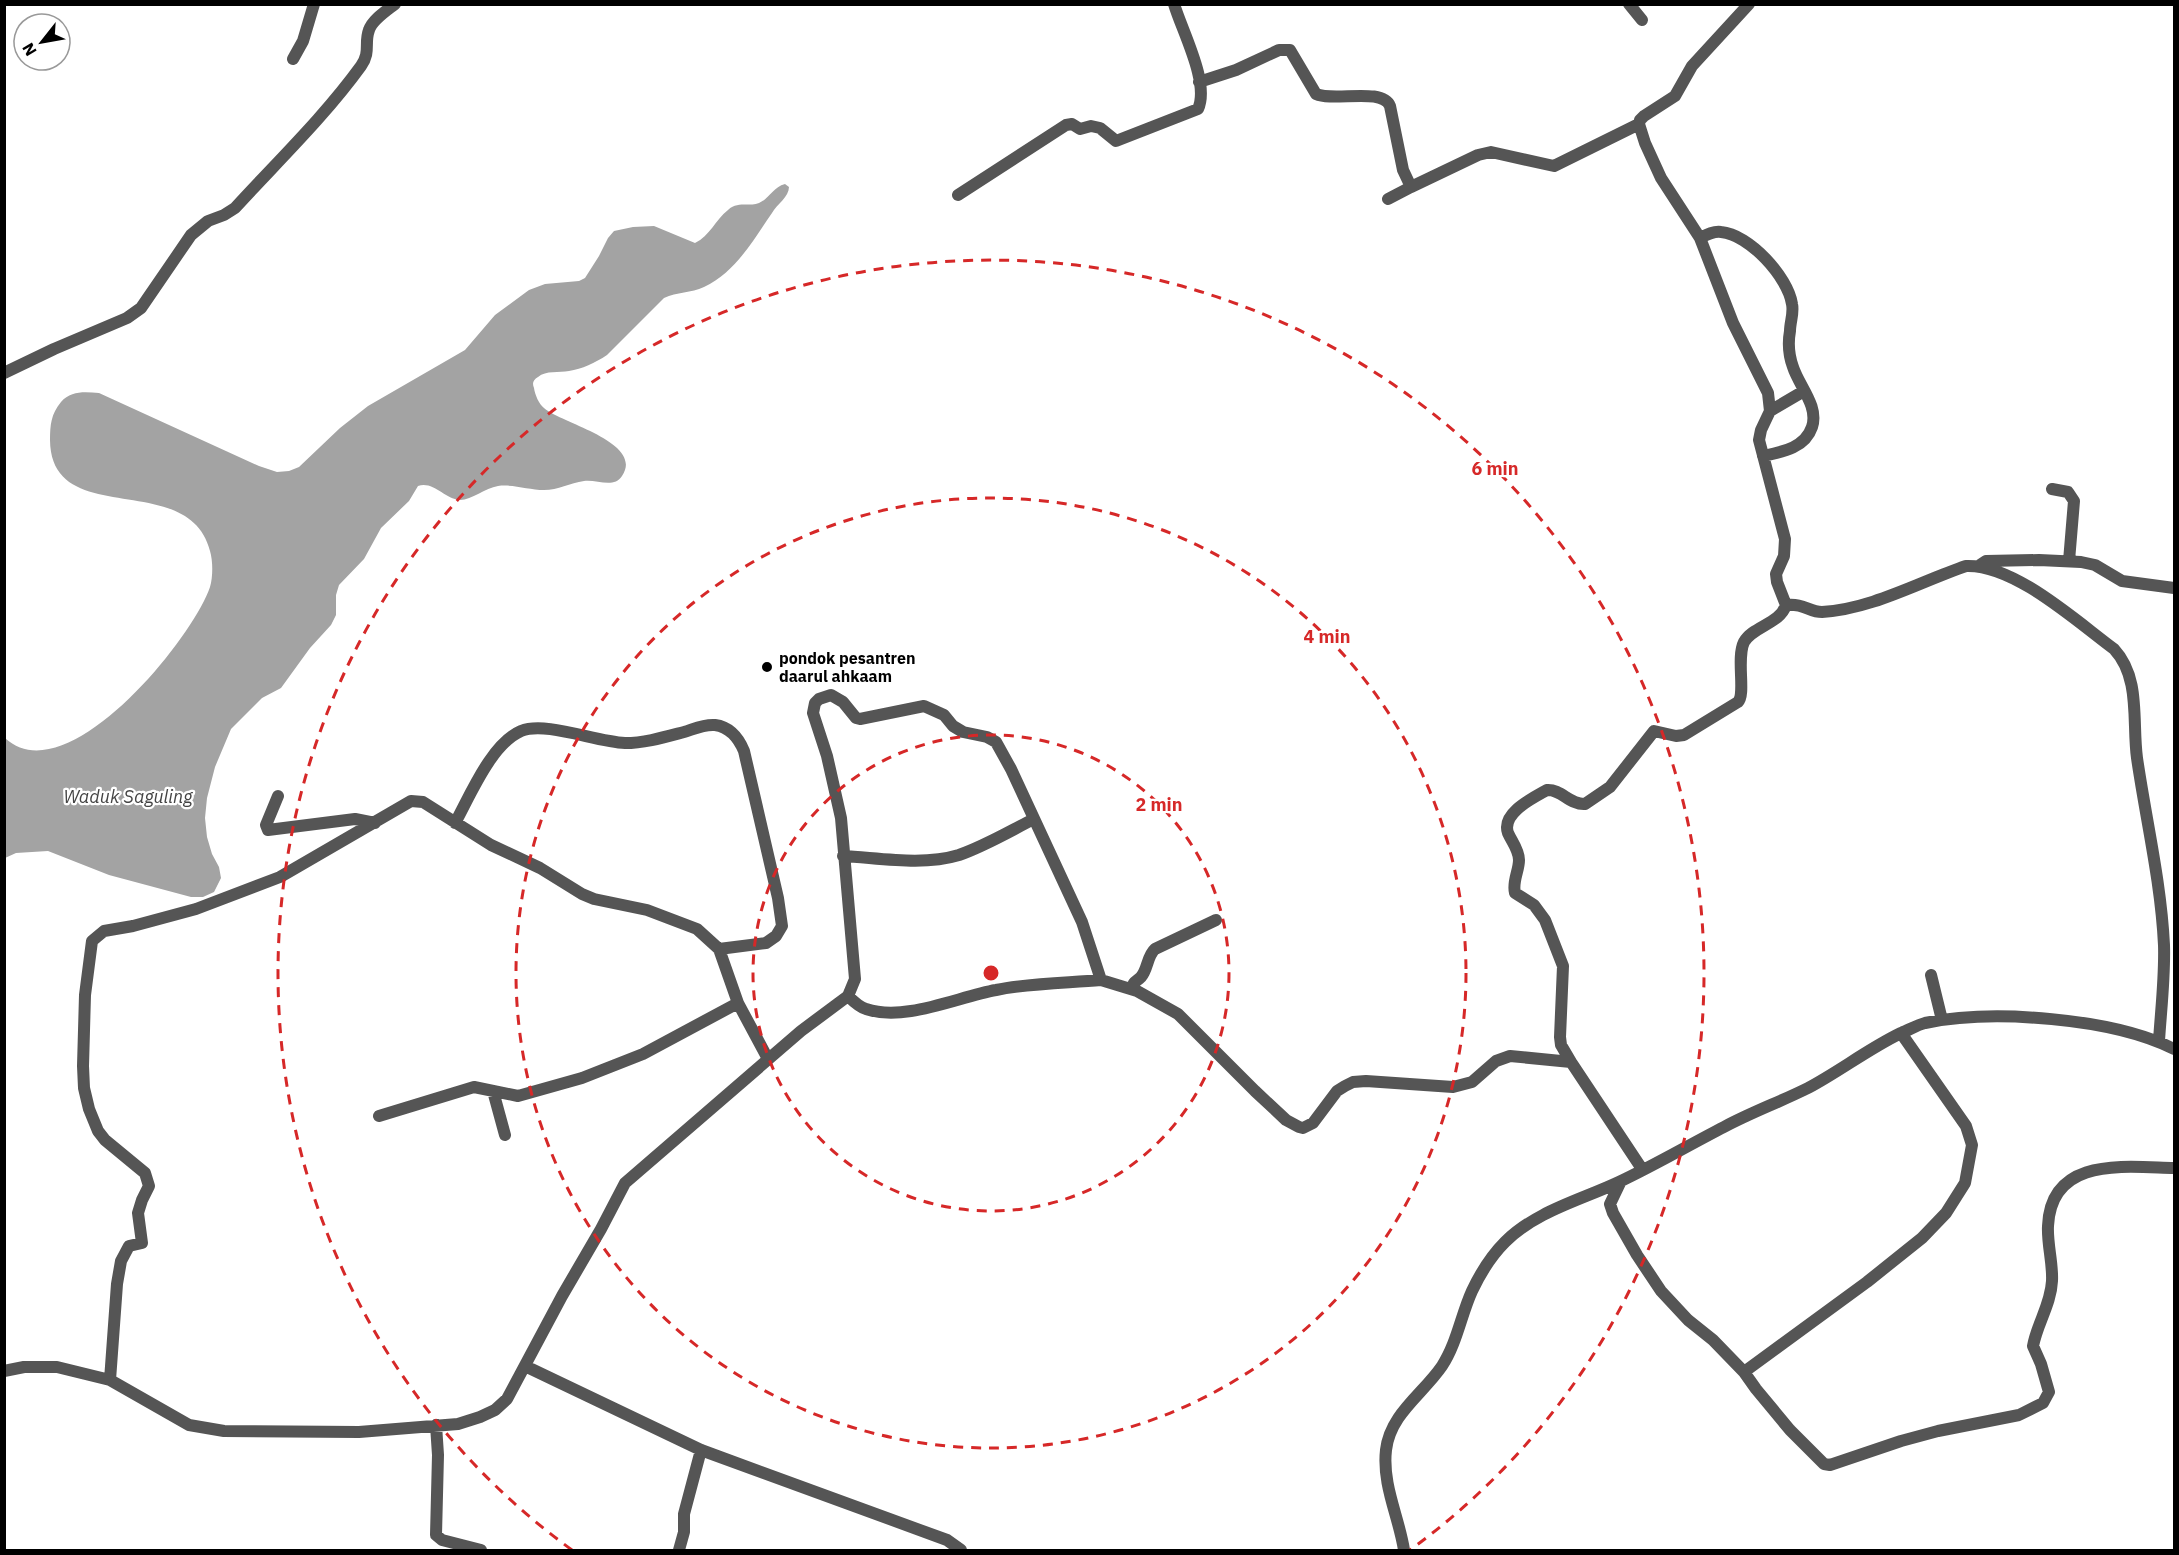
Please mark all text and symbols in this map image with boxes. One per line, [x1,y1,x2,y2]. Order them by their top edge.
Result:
north arrow [12,12,72,72]
text: N [18,40,41,60]
text: 6 min [1471,457,1519,480]
text: 4 min [1303,625,1351,648]
place label: pondok pesantren daarul ahkaam [779,648,916,686]
marker: pondok pesantren daarul ahkaam [760,660,774,674]
water label: Waduk Saguling [64,785,193,808]
text: 2 min [1135,793,1183,816]
centre of rings [981,963,1001,983]

